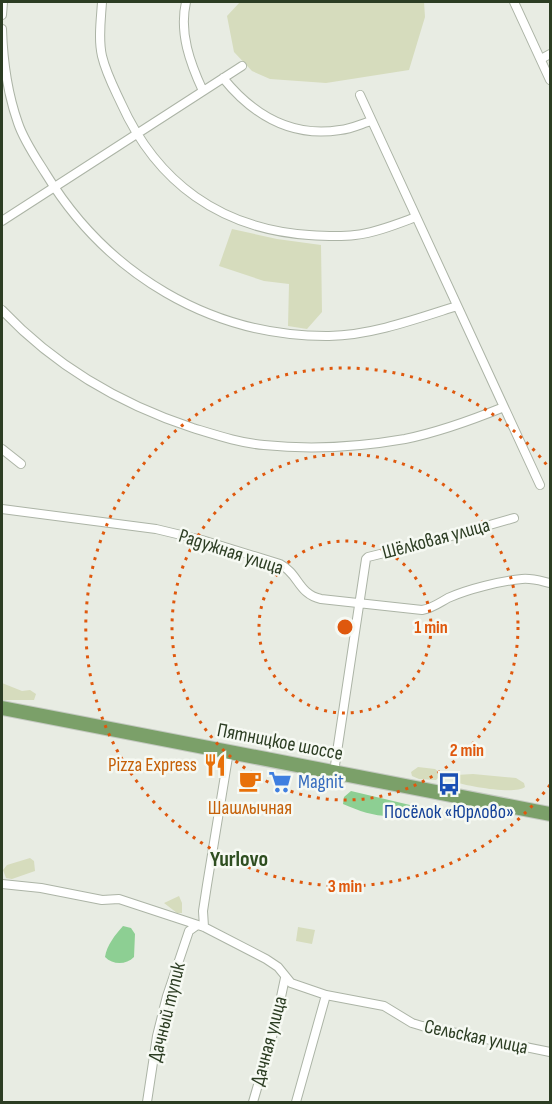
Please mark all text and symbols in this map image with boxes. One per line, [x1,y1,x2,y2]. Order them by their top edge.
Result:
street label: Шёлковая улица [380,513,492,565]
street label: Радужная улица [176,524,286,580]
centre of rings [335,617,355,637]
text: 1 min [414,617,448,638]
street label: Пятницкое шоссе [215,718,345,766]
text: 2 min [450,740,484,761]
restaurant icon: Pizza Express [202,752,228,778]
place label: Pizza Express [108,753,197,777]
cafe icon: Шашлычная [237,768,263,794]
supermarket icon: Magnit [267,769,293,795]
place label: Magnit [298,770,344,794]
bus stop icon: Посёлок «Юрлово» [436,771,462,797]
place label: Шашлычная [208,796,292,820]
place label: Посёлок «Юрлово» [384,800,514,824]
district label: Yurlovo [210,846,268,873]
text: 3 min [328,876,362,897]
street label: Дачный тупик [143,959,191,1064]
street label: Дачная улица [246,994,292,1088]
street label: Сельская улица [422,1014,530,1060]

